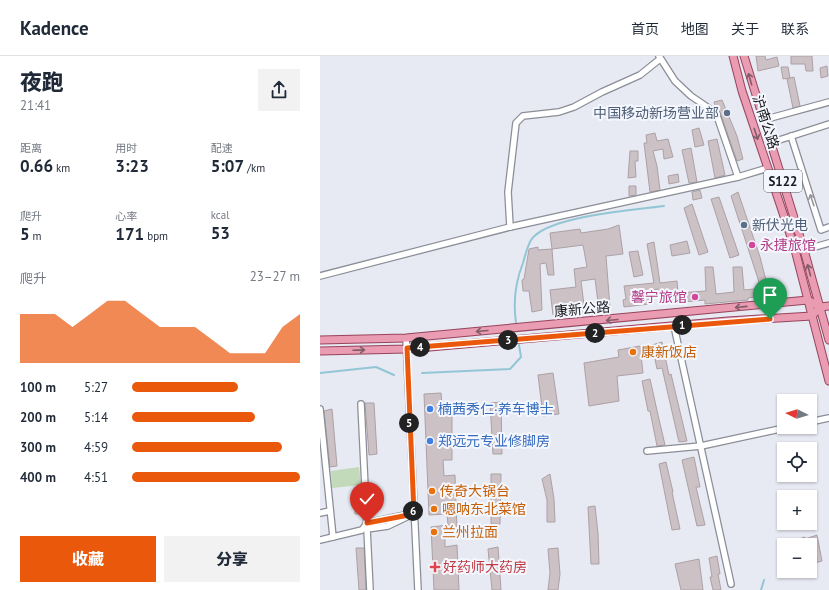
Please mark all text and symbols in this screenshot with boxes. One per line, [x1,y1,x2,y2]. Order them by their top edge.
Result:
text: Kadence [20,16,89,40]
text: 首页 [631,20,659,38]
text: 地图 [681,20,709,38]
text: 关于 [731,20,759,38]
text: 联系 [781,20,809,38]
text: 夜跑 [20,68,64,96]
button: share [258,69,300,111]
one-way arrow [746,72,753,85]
street label: 沪南公路 [749,93,783,151]
text: 21:41 [20,97,51,114]
place label: 中国移动新场营业部 [593,104,719,122]
marker: 中国移动新场营业部 [722,108,732,118]
one-way arrow [753,127,761,139]
text: 距离 [20,141,42,155]
text: 用时 [115,141,137,155]
text: 配速 [211,141,233,155]
text: 0.66 [20,155,53,177]
text: 3:23 [115,155,149,177]
text: 5:07 [211,155,244,177]
text: km [53,161,70,175]
text: /km [244,161,265,175]
road number: S122 [764,170,802,192]
one-way arrow [808,194,815,207]
text: kcal [211,208,229,222]
text: 爬升 [20,209,42,223]
text: 心率 [115,209,137,223]
place label: 新伏光电 [752,216,808,234]
marker: 新伏光电 [739,220,749,230]
text: 53 [211,222,230,244]
text: 5 [20,223,30,245]
text: 171 [115,223,144,245]
text: m [30,229,42,243]
text: bpm [144,229,168,243]
place label: 永捷旅馆 [760,236,816,254]
marker: 永捷旅馆 [747,240,757,250]
one-way arrow [805,263,813,276]
text: 23–27 m [250,268,300,285]
text: 爬升 [20,270,46,287]
pin [753,278,787,319]
icon: arrive [759,284,781,306]
place label: 馨宁旅馆 [631,288,687,306]
marker: 馨宁旅馆 [690,292,700,302]
street label: 康新公路 [553,298,611,320]
one-way arrow [735,304,748,311]
pin: 1 [672,315,692,335]
one-way arrow [606,316,619,323]
text: 1 [679,318,685,332]
pin: 2 [585,323,605,343]
text: 2 [592,326,598,340]
one-way arrow [476,328,489,335]
pin: 3 [498,330,518,350]
text: 3 [505,333,511,347]
pin: 4 [410,337,430,357]
text: 4 [417,340,423,354]
place label: 康新饭店 [641,343,697,361]
one-way arrow [352,346,365,354]
marker: 康新饭店 [628,347,638,357]
text: 100 m [20,379,56,396]
text: 5:27 [84,379,108,396]
north arrow [777,394,817,434]
map controls [777,394,817,578]
place label: 楠茜秀仁·养车博士 [438,400,554,418]
marker: 楠茜秀仁·养车博士 [425,404,435,414]
text: 200 m [20,409,56,426]
text: 5:14 [84,409,108,426]
pin: 5 [399,413,419,433]
text: 5 [406,416,412,430]
place label: 郑远元专业修脚房 [438,432,550,450]
marker: 郑远元专业修脚房 [425,436,435,446]
text: 300 m [20,439,56,456]
text: 4:59 [84,439,108,456]
button: locate [777,442,817,482]
text: 400 m [20,469,56,486]
text: 4:51 [84,469,108,486]
pin [350,482,384,523]
place label: 传奇大锅台 [440,482,510,500]
marker: 传奇大锅台 [427,486,437,496]
icon: check [356,488,378,510]
button: + [777,490,817,530]
place label: 嗯呐东北菜馆 [442,500,526,518]
pin: 6 [403,501,423,521]
text: 6 [410,504,416,518]
marker: 嗯呐东北菜馆 [429,504,439,514]
place label: 兰州拉面 [442,523,498,541]
marker: 兰州拉面 [429,527,439,537]
button: 收藏 [20,536,156,582]
button: 分享 [164,536,300,582]
button: − [777,538,817,578]
place label: 好药师大药房 [443,558,527,576]
marker: 好药师大药房 [430,562,440,572]

